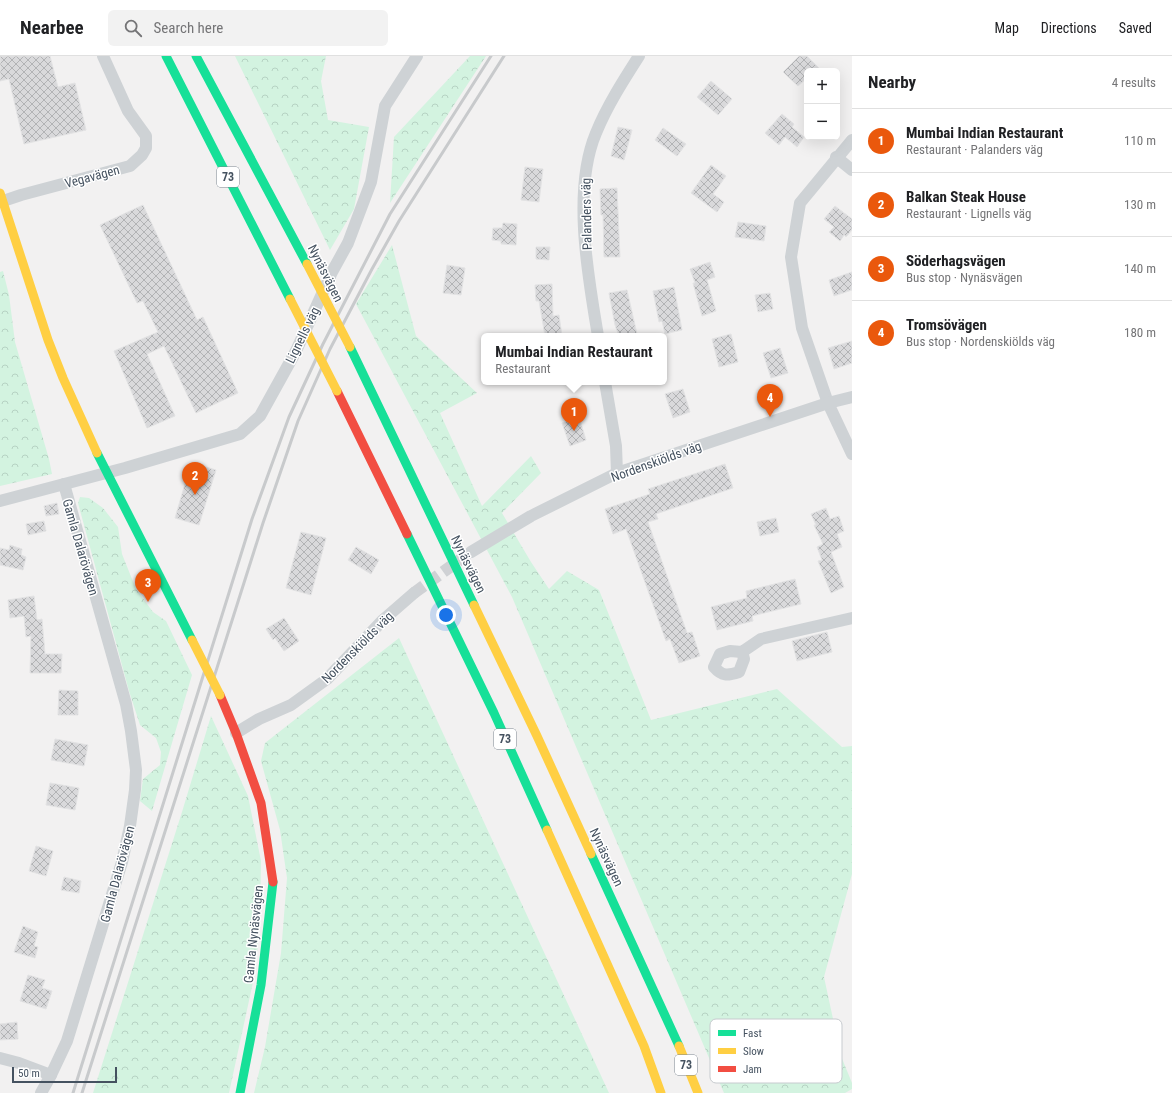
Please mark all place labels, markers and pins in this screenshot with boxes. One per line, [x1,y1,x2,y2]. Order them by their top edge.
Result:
pin: 4 [757,384,783,417]
pin: 1 [561,398,587,431]
pin: 2 [182,462,208,495]
pin: 3 [135,569,161,602]

